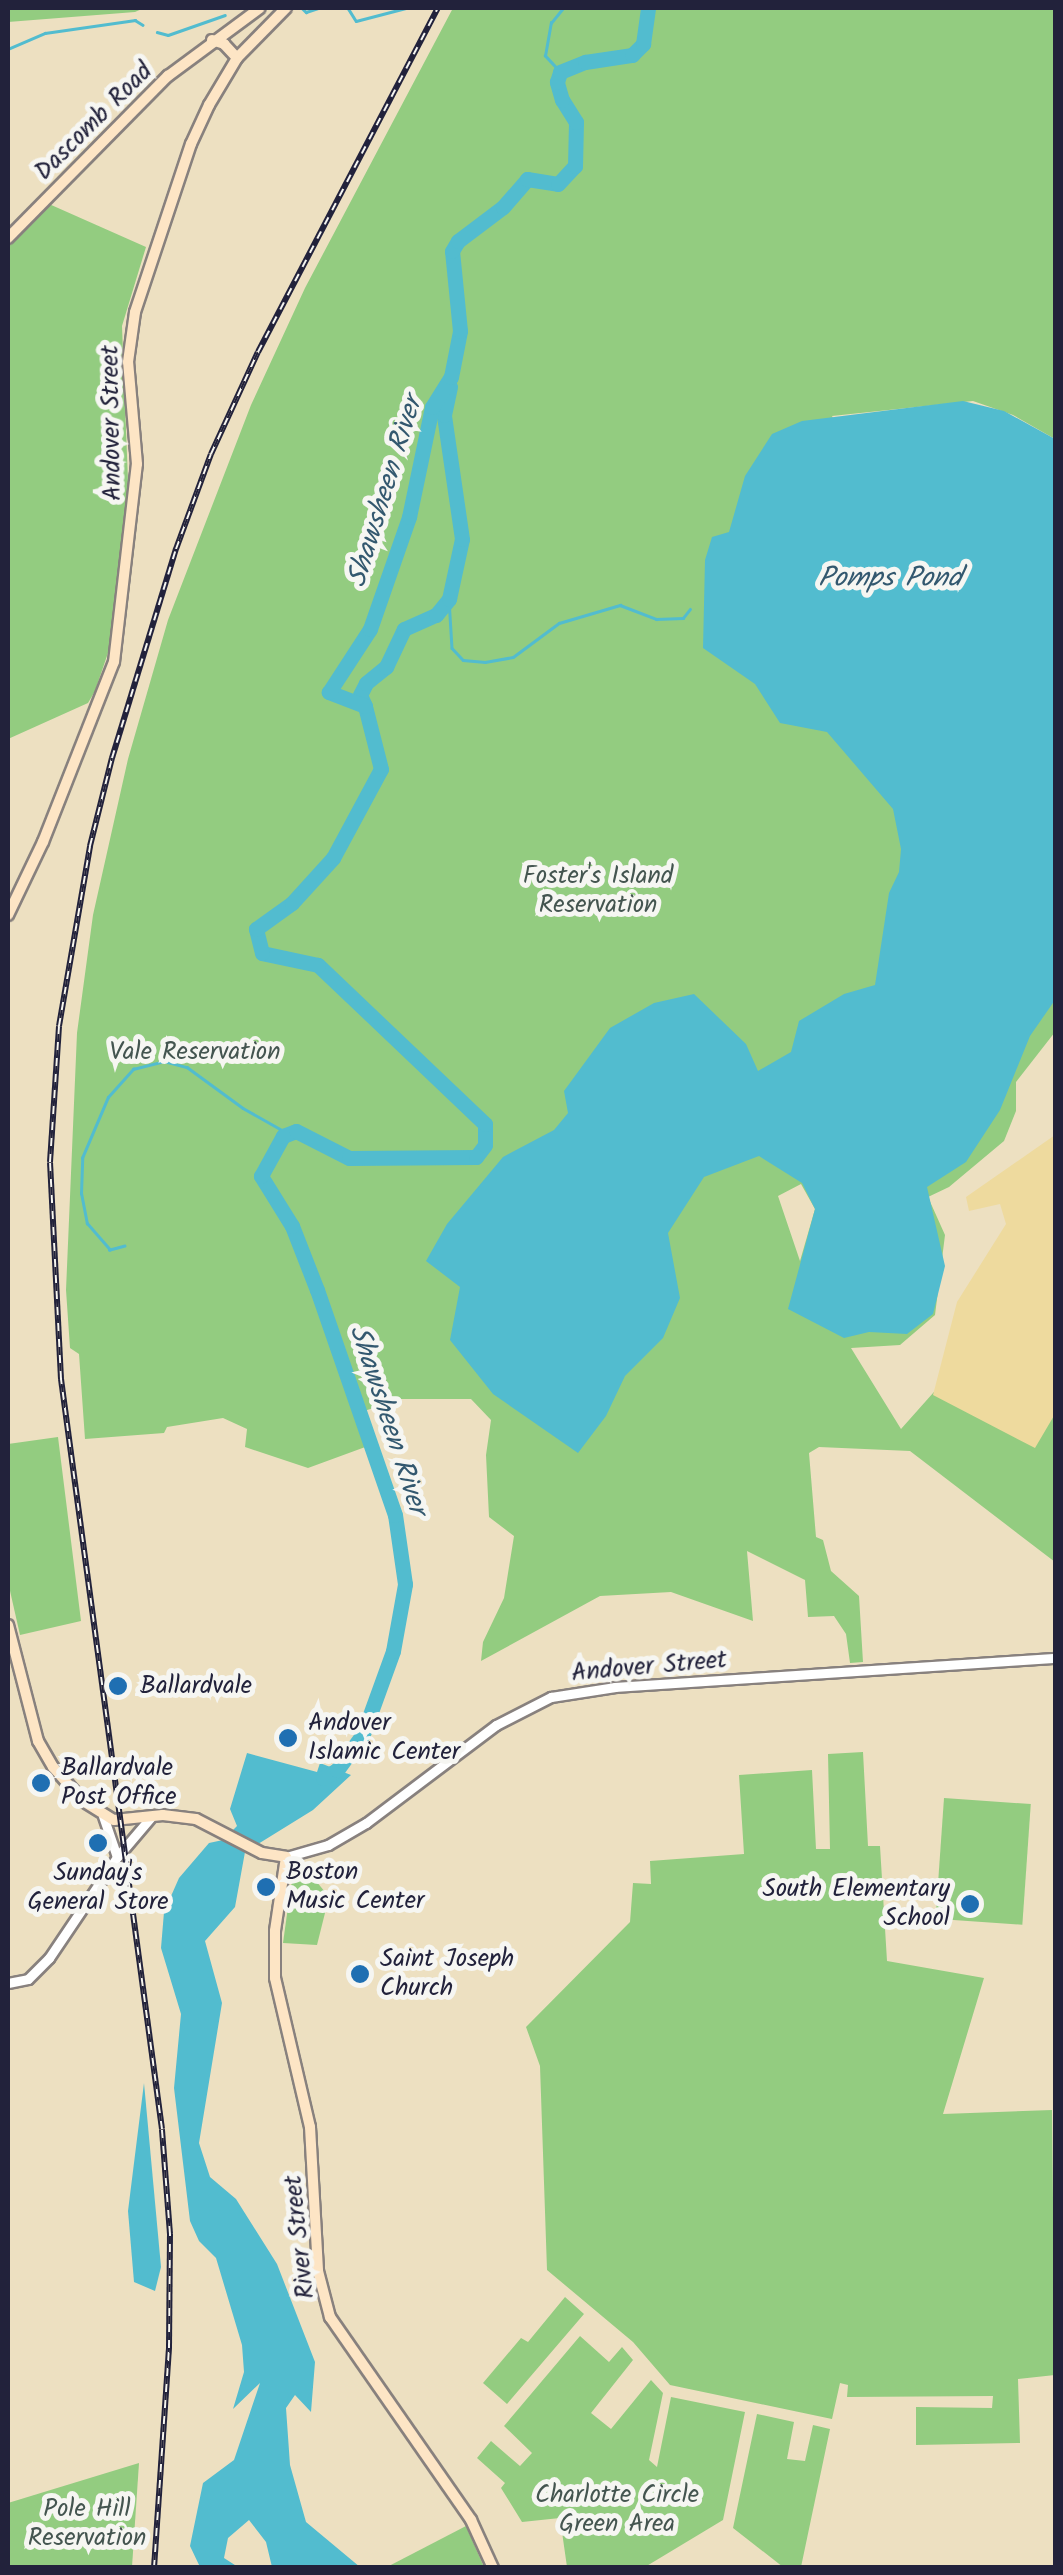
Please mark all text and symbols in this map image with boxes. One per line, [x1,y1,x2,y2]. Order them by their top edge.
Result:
street label: Dascomb Road [29,57,159,187]
street label: Andover Street [96,345,128,501]
water label: Shawsheen River [341,393,431,591]
water label: Pomps Pond [818,562,962,596]
park label: Foster's Island Reservation [523,862,673,921]
park label: Vale Reservation [110,1037,280,1067]
water label: Shawsheen River [341,1321,433,1519]
street label: Andover Street [570,1645,728,1689]
place label: Ballardvale [140,1671,252,1701]
marker: Ballardvale [105,1673,131,1699]
place label: Andover Islamic Center [308,1709,460,1768]
marker: Andover Islamic Center [277,1727,299,1749]
place label: Ballardvale Post Office [61,1754,177,1813]
marker: Ballardvale Post Office [30,1772,52,1794]
marker: Sunday's General Store [87,1832,109,1854]
place label: Boston Music Center [286,1858,424,1917]
place label: Sunday's General Store [27,1859,169,1918]
place label: South Elementary School [762,1875,950,1934]
marker: Boston Music Center [255,1876,277,1898]
marker: South Elementary School [959,1893,981,1915]
place label: Saint Joseph Church [380,1945,514,2004]
marker: Saint Joseph Church [349,1963,371,1985]
street label: River Street [279,2174,321,2300]
park label: Charlotte Circle Green Area [535,2481,699,2540]
park label: Pole Hill Reservation [28,2495,146,2554]

